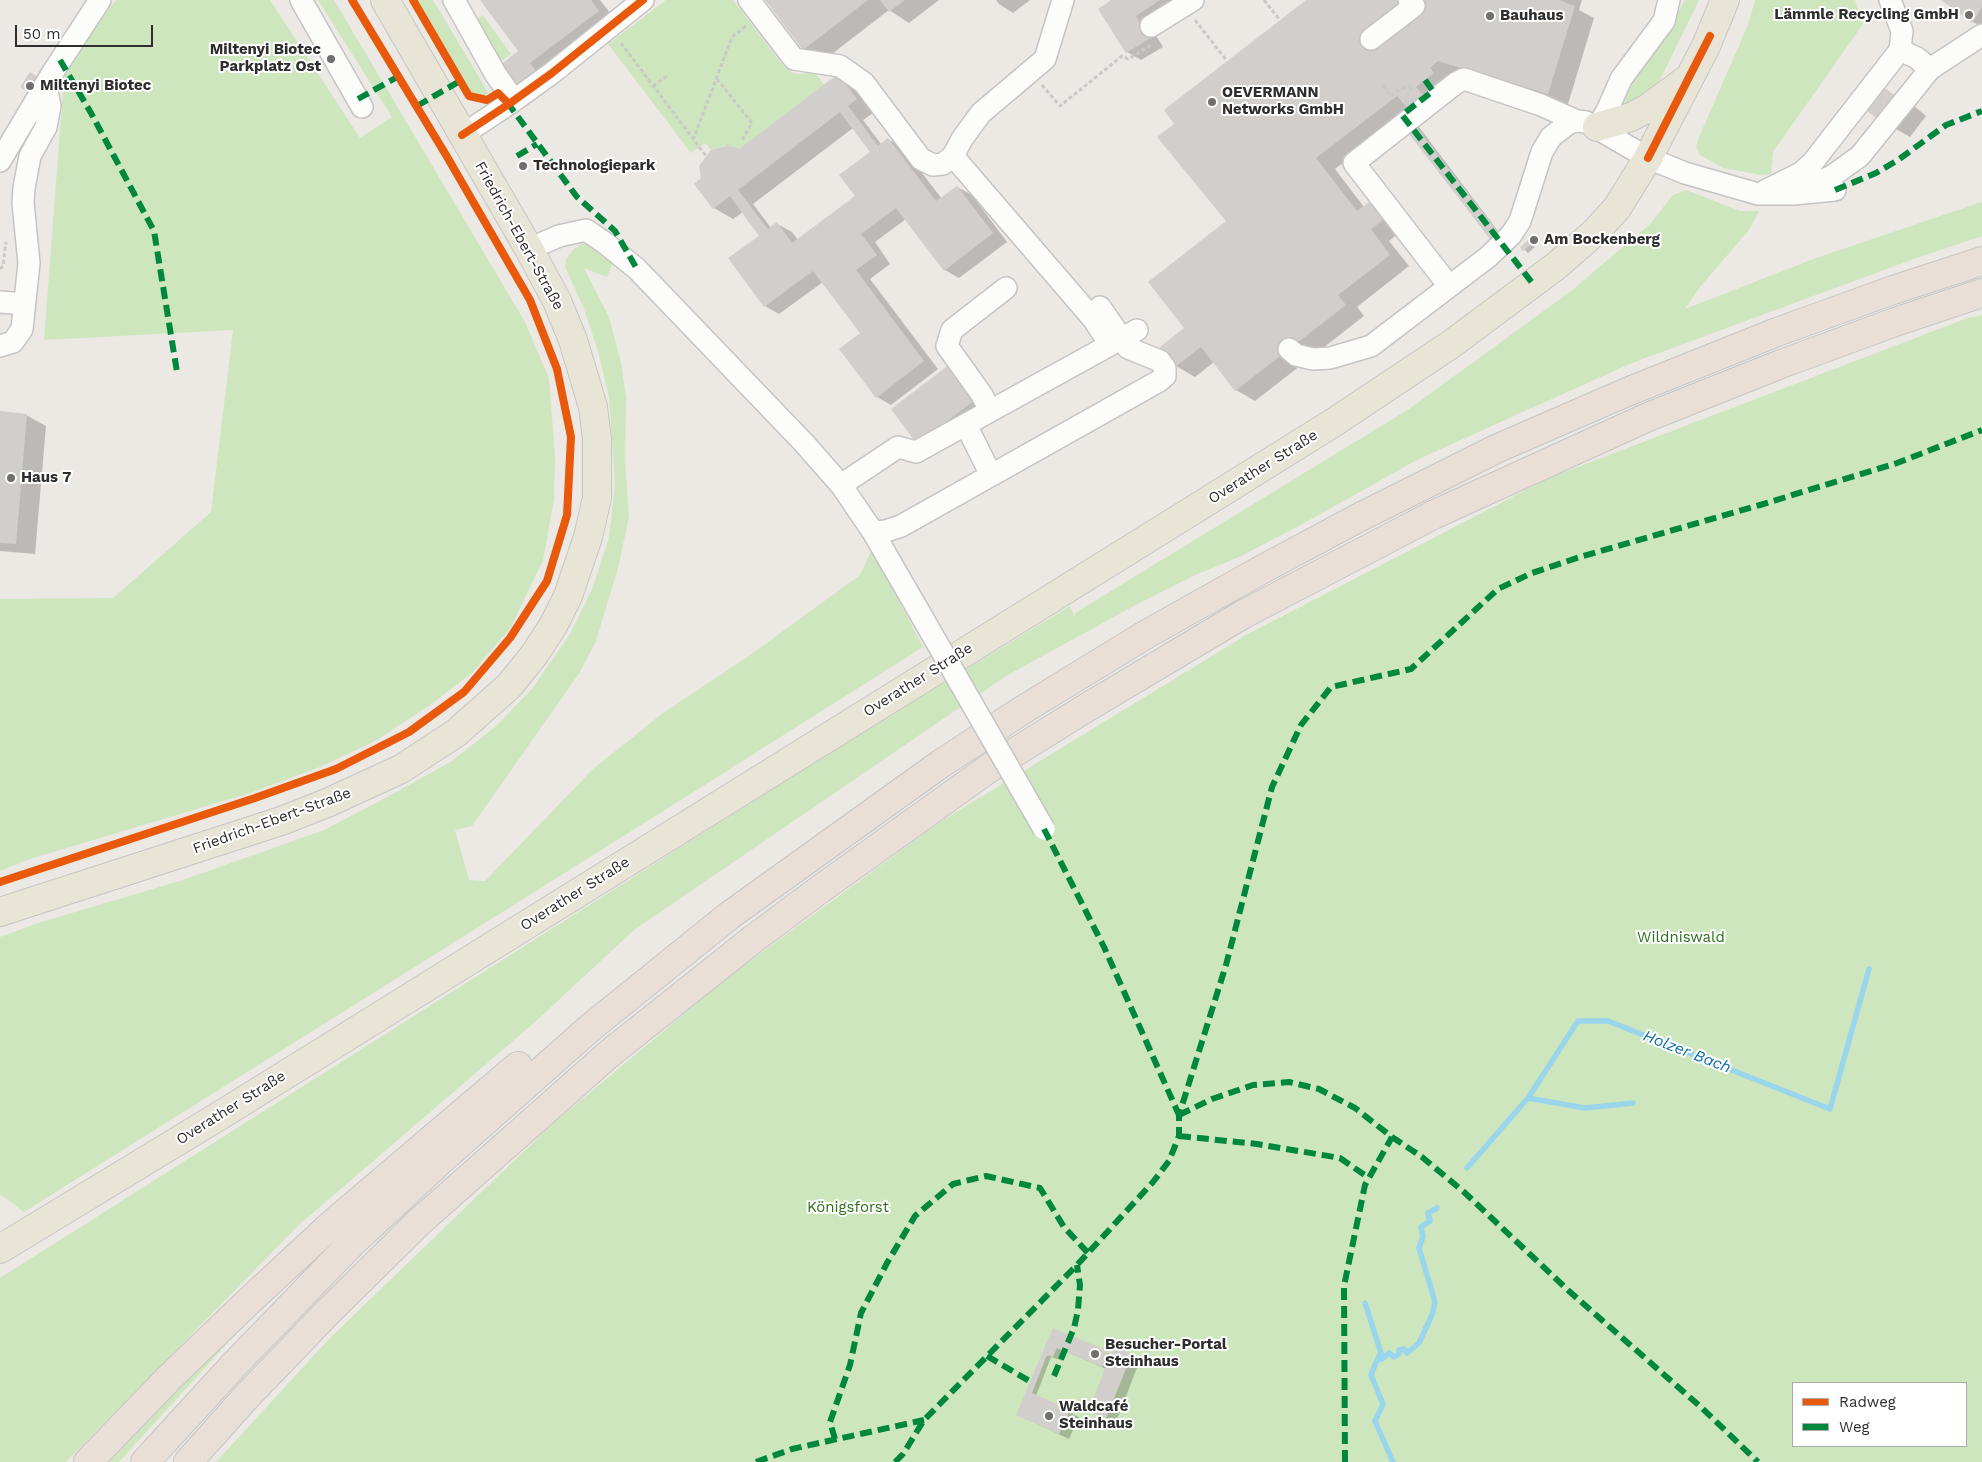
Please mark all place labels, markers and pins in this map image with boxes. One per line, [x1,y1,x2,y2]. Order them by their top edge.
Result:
place label: Lämmle Recycling GmbH [1774,6,1959,24]
place label: Bauhaus [1500,7,1563,25]
marker: Lämmle Recycling GmbH [1963,9,1975,21]
marker: Bauhaus [1484,10,1496,22]
place label: Miltenyi Biotec Parkplatz Ost [210,41,321,76]
marker: Miltenyi Biotec Parkplatz Ost [325,53,337,65]
place label: Miltenyi Biotec [40,77,151,95]
marker: Miltenyi Biotec [24,80,36,92]
place label: OEVERMANN Networks GmbH [1222,84,1344,119]
marker: OEVERMANN Networks GmbH [1206,96,1218,108]
place label: Technologiepark [533,157,655,175]
marker: Technologiepark [517,160,529,172]
place label: Am Bockenberg [1544,231,1660,249]
marker: Am Bockenberg [1528,234,1540,246]
place label: Haus 7 [21,469,71,487]
marker: Haus 7 [5,472,17,484]
place label: Besucher-Portal Steinhaus [1105,1336,1227,1371]
marker: Besucher-Portal Steinhaus [1089,1348,1101,1360]
place label: Waldcafé Steinhaus [1059,1398,1133,1433]
marker: Waldcafé Steinhaus [1043,1410,1055,1422]

